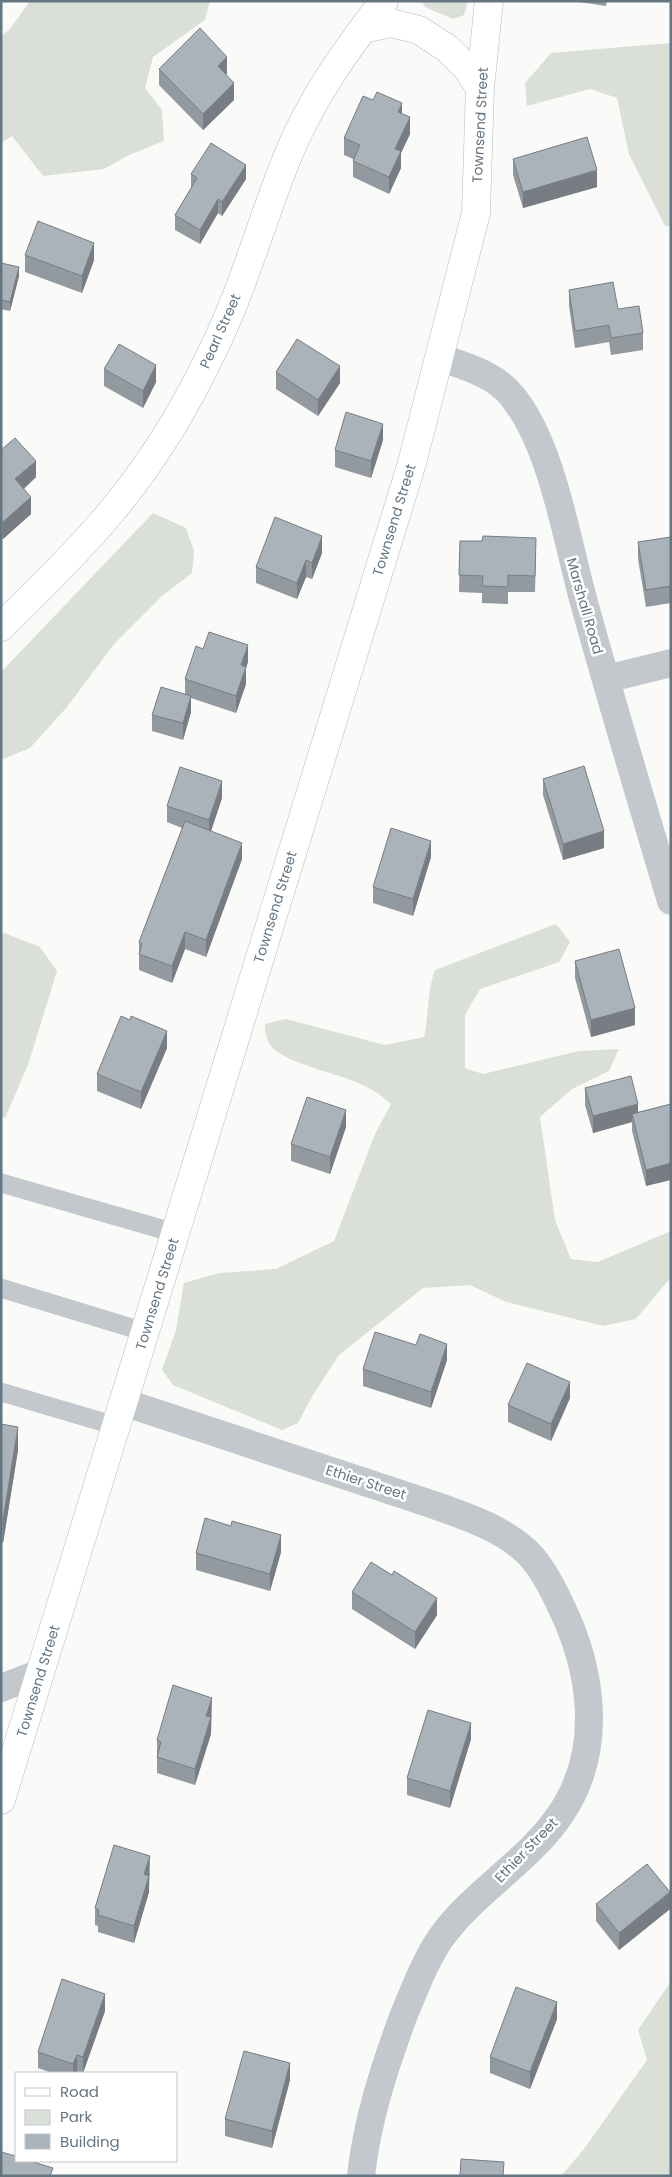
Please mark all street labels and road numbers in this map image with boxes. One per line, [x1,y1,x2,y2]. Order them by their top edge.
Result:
street label: Townsend Street [467,66,493,184]
street label: Pearl Street [195,291,245,371]
street label: Townsend Street [367,462,421,578]
street label: Marshall Road [562,555,608,657]
street label: Townsend Street [248,849,302,965]
street label: Townsend Street [130,1236,184,1352]
street label: Ethier Street [323,1460,409,1504]
street label: Townsend Street [11,1623,65,1739]
street label: Ethier Street [490,1813,562,1887]

